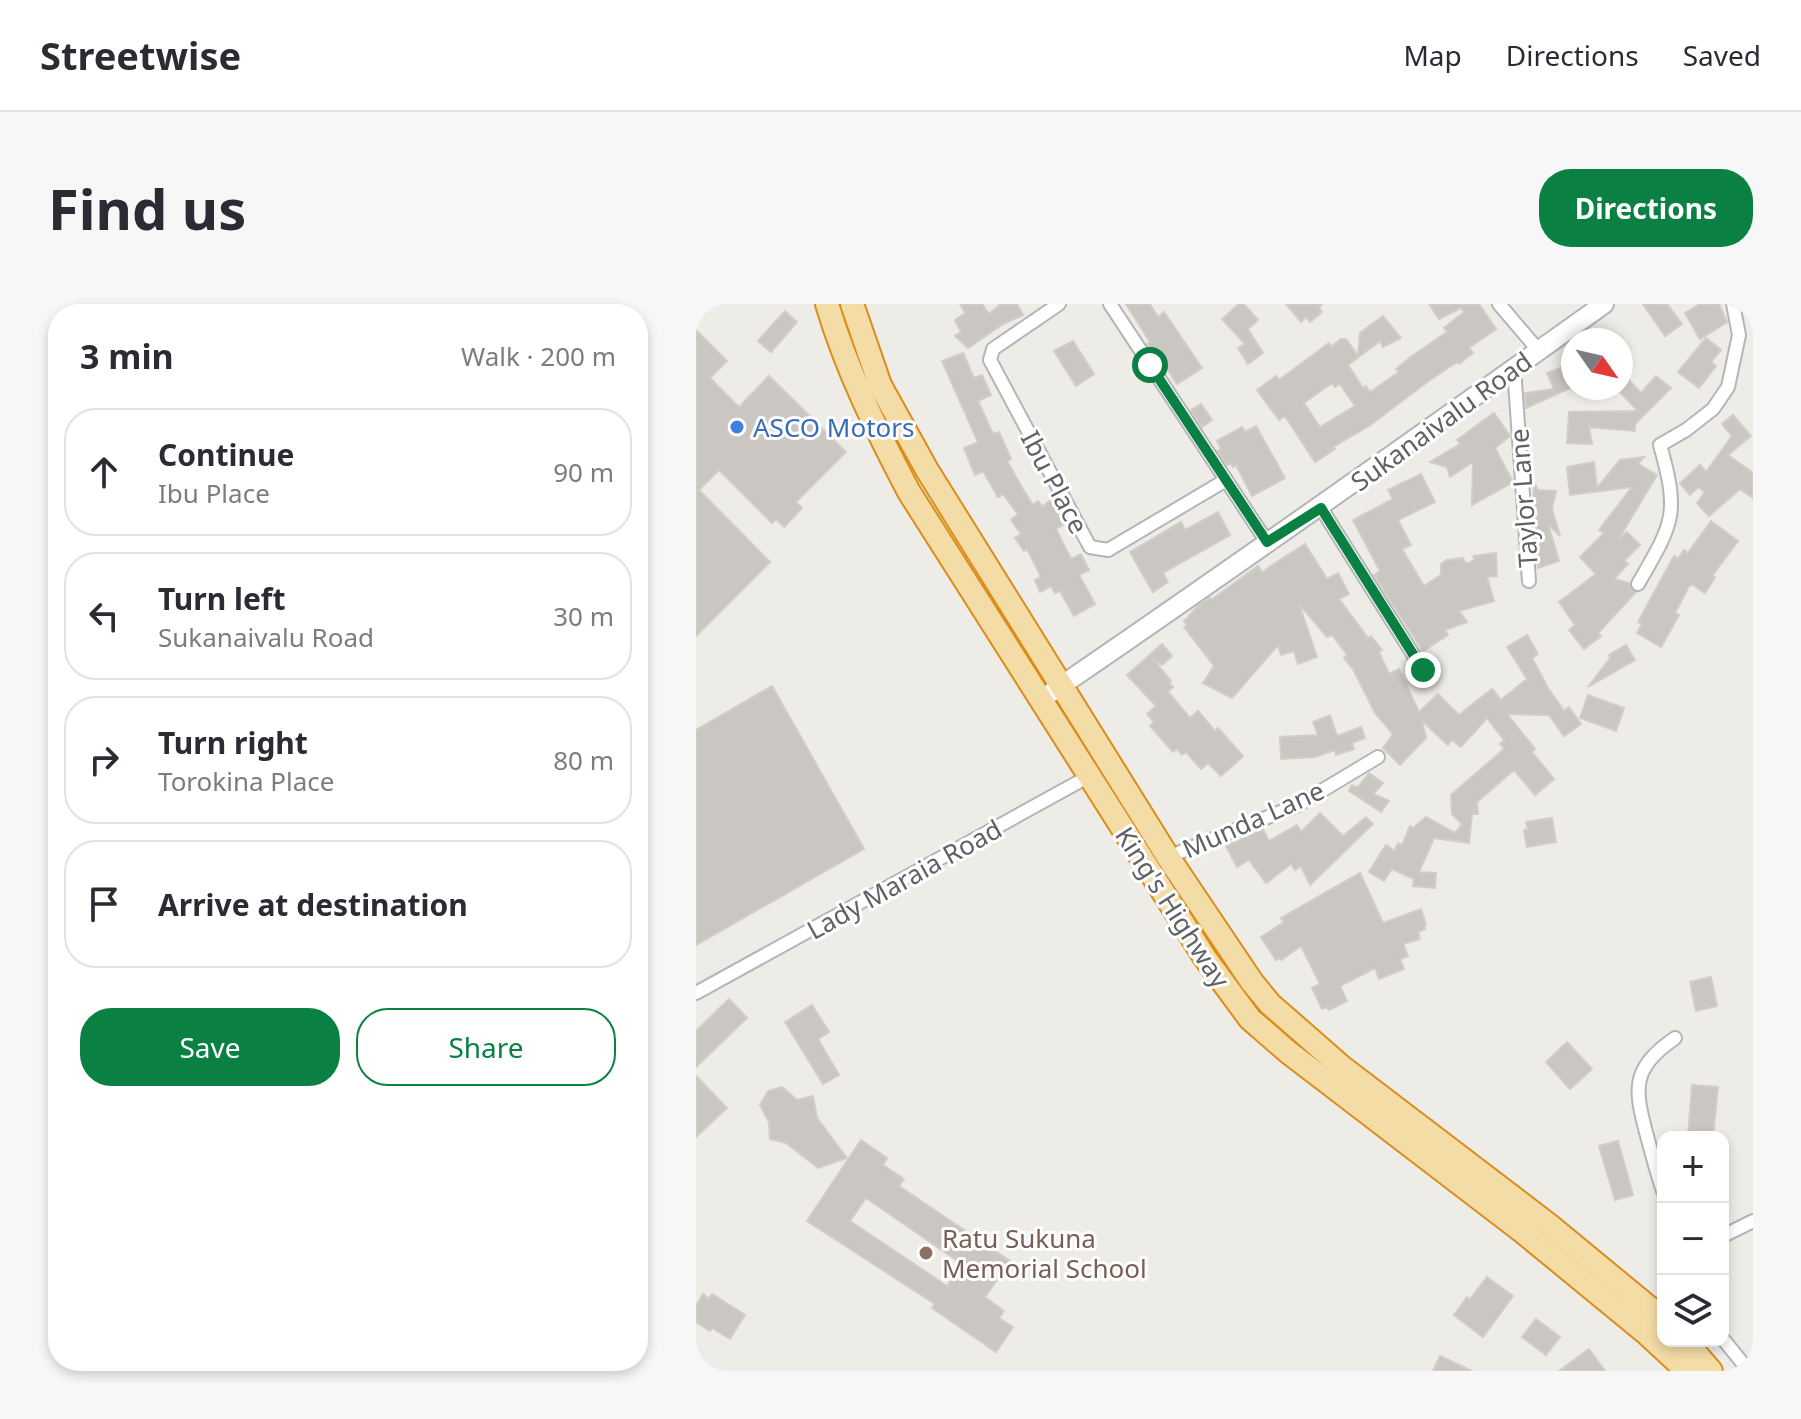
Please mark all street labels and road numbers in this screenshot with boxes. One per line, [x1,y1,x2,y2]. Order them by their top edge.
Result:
street label: Sukanaivalu Road [1343,343,1539,499]
street label: Ibu Place [1013,424,1097,540]
street label: Taylor Lane [1500,427,1546,569]
street label: Munda Lane [1176,772,1330,866]
street label: Lady Maraia Road [800,810,1008,948]
street label: King's Highway [1107,819,1239,995]

